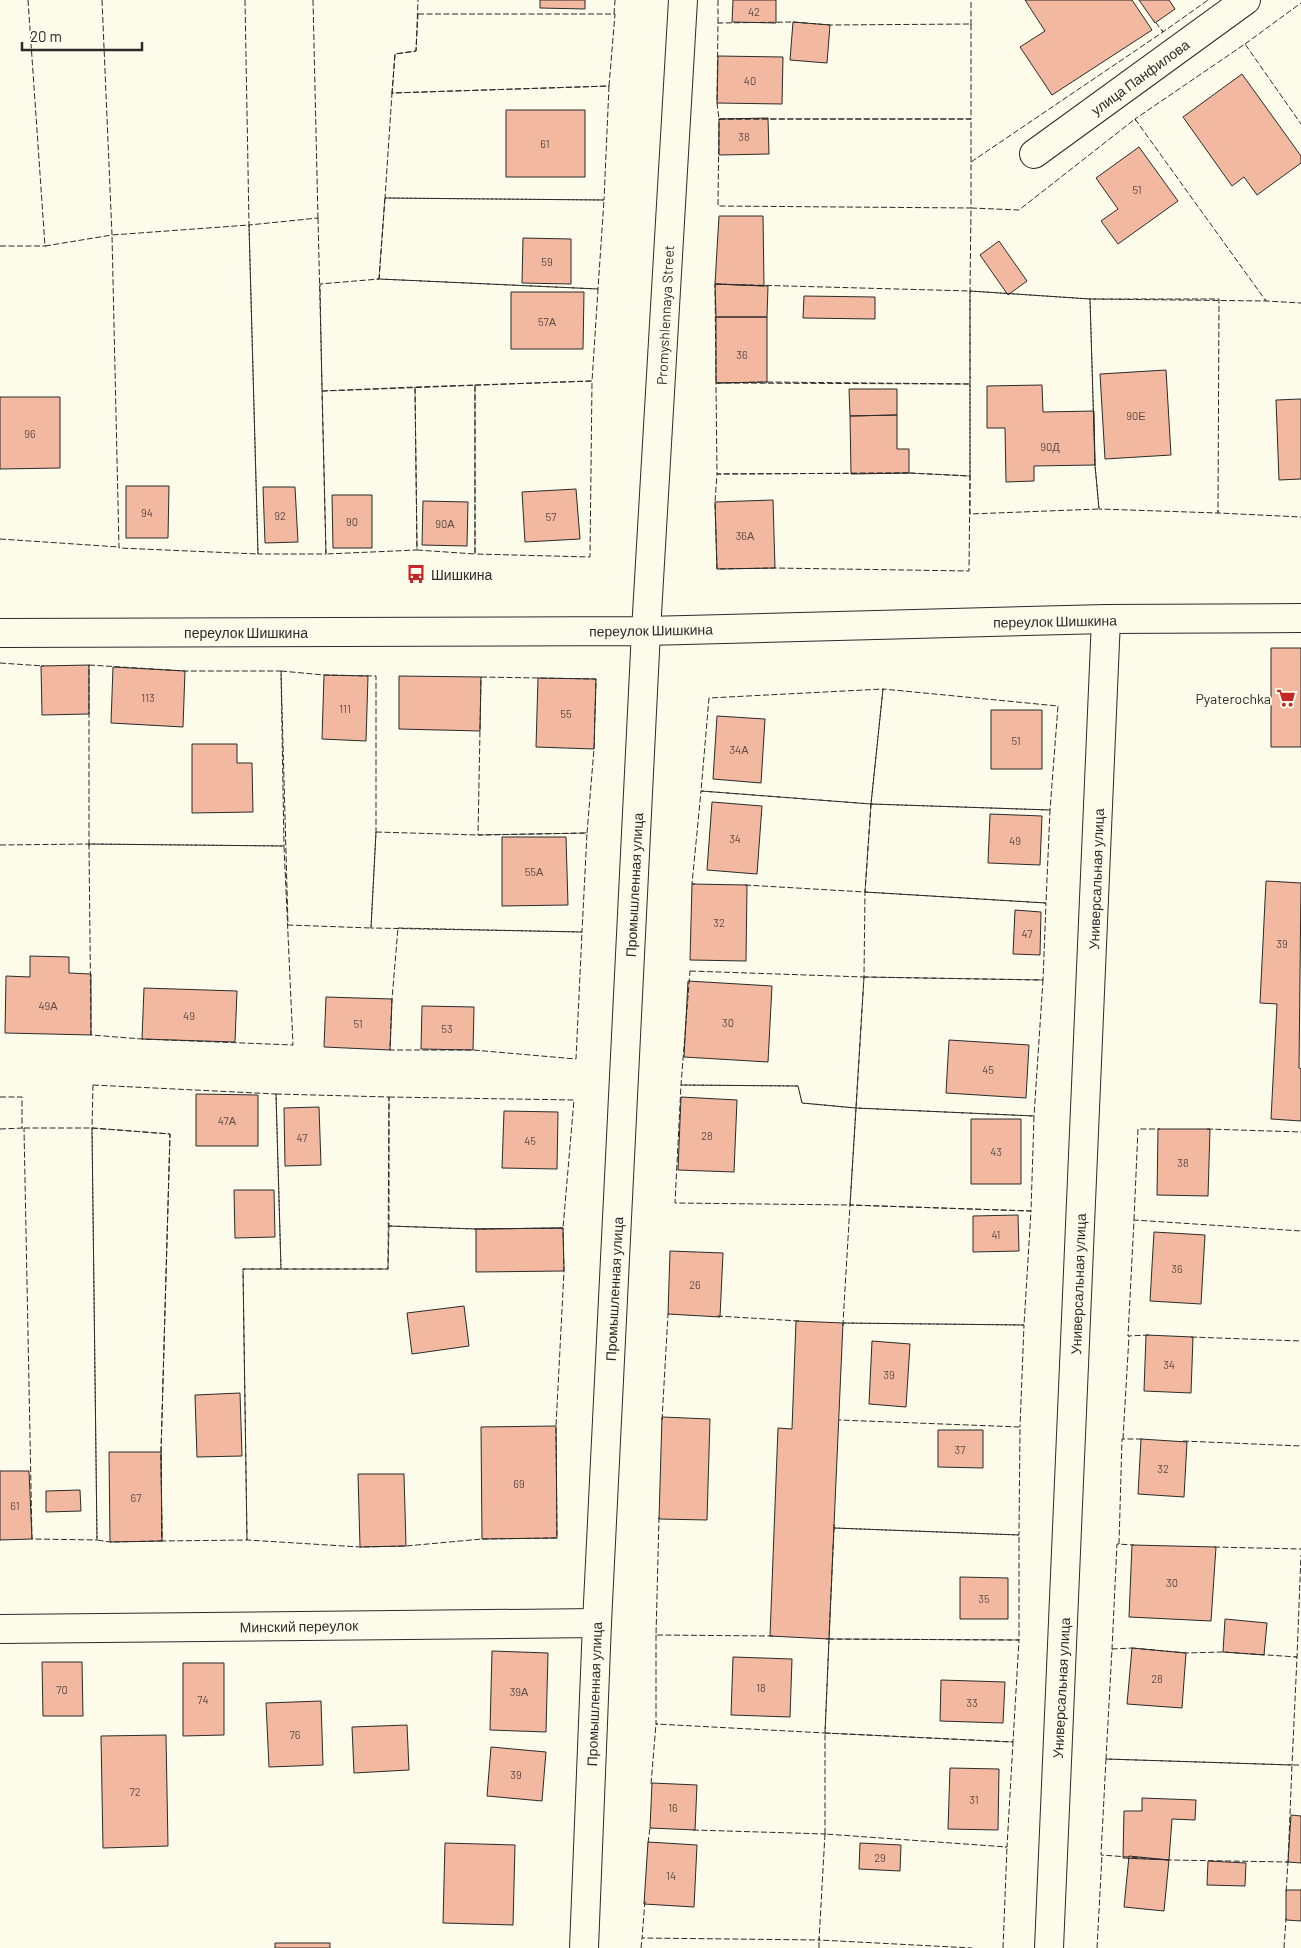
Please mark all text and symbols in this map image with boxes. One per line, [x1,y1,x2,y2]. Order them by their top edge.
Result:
house number: 42 [748,5,760,18]
scale bar [22,20,142,52]
text: 20 m [30,27,62,45]
street label: улица Панфилова [1088,36,1193,118]
house number: 40 [744,74,756,87]
house number: 38 [738,130,750,143]
house number: 61 [540,137,550,150]
house number: 51 [1132,183,1142,196]
street label: Promyshlennaya Street [653,245,677,385]
house number: 59 [541,255,553,268]
house number: 57А [538,315,557,328]
house number: 36 [736,348,748,361]
house number: 90Е [1126,409,1146,422]
house number: 96 [24,427,36,440]
house number: 90Д [1040,440,1060,453]
house number: 94 [141,506,153,519]
house number: 92 [274,509,286,522]
house number: 57 [546,510,556,523]
house number: 90 [346,515,358,528]
house number: 90А [435,517,455,530]
house number: 36А [736,529,755,542]
bus stop icon: Шишкина [405,563,427,585]
place label: Шишкина [431,566,493,583]
street label: переулок Шишкина [993,611,1117,631]
street label: переулок Шишкина [589,620,713,640]
street label: переулок Шишкина [184,624,308,641]
supermarket icon: Pyaterochka [1275,687,1297,709]
place label: Pyaterochka [1195,690,1271,707]
house number: 113 [141,691,155,704]
house number: 111 [339,702,351,715]
house number: 55 [560,707,572,720]
house number: 51 [1011,734,1021,747]
house number: 34А [729,743,749,756]
street label: Универсальная улица [1085,808,1107,950]
street label: Промышленная улица [622,812,646,958]
house number: 34 [729,832,741,845]
house number: 49 [1009,834,1021,847]
house number: 55А [525,865,544,878]
house number: 32 [713,916,725,929]
house number: 47 [1022,927,1032,940]
house number: 39 [1276,937,1288,950]
house number: 49А [38,999,58,1012]
house number: 49 [183,1009,195,1022]
house number: 30 [722,1016,734,1029]
house number: 51 [353,1017,363,1030]
house number: 53 [441,1022,453,1035]
house number: 45 [982,1063,994,1076]
house number: 47А [218,1114,237,1127]
house number: 28 [701,1129,713,1142]
house number: 47 [297,1131,307,1144]
house number: 45 [524,1134,536,1147]
house number: 43 [990,1145,1002,1158]
house number: 38 [1177,1156,1189,1169]
street label: Универсальная улица [1067,1213,1089,1355]
street label: Промышленная улица [602,1216,626,1362]
house number: 41 [992,1228,1000,1241]
house number: 36 [1171,1262,1183,1275]
house number: 26 [689,1278,701,1291]
house number: 34 [1163,1358,1175,1371]
house number: 39 [883,1368,895,1381]
house number: 37 [955,1443,965,1456]
house number: 32 [1157,1462,1169,1475]
house number: 69 [513,1477,525,1490]
house number: 67 [131,1491,141,1504]
house number: 61 [10,1499,20,1512]
house number: 30 [1166,1576,1178,1589]
house number: 35 [978,1592,990,1605]
street label: Минский переулок [240,1616,359,1636]
street label: Универсальная улица [1049,1617,1073,1759]
street label: Промышленная улица [583,1621,605,1767]
house number: 28 [1151,1672,1163,1685]
house number: 18 [756,1681,766,1694]
house number: 70 [56,1683,68,1696]
house number: 39А [510,1685,529,1698]
house number: 74 [197,1693,209,1706]
house number: 33 [966,1696,978,1709]
house number: 76 [290,1728,301,1741]
house number: 39 [510,1768,522,1781]
house number: 72 [129,1785,141,1798]
house number: 31 [969,1793,979,1806]
house number: 16 [668,1801,678,1814]
house number: 29 [874,1851,886,1864]
house number: 14 [666,1869,676,1882]

